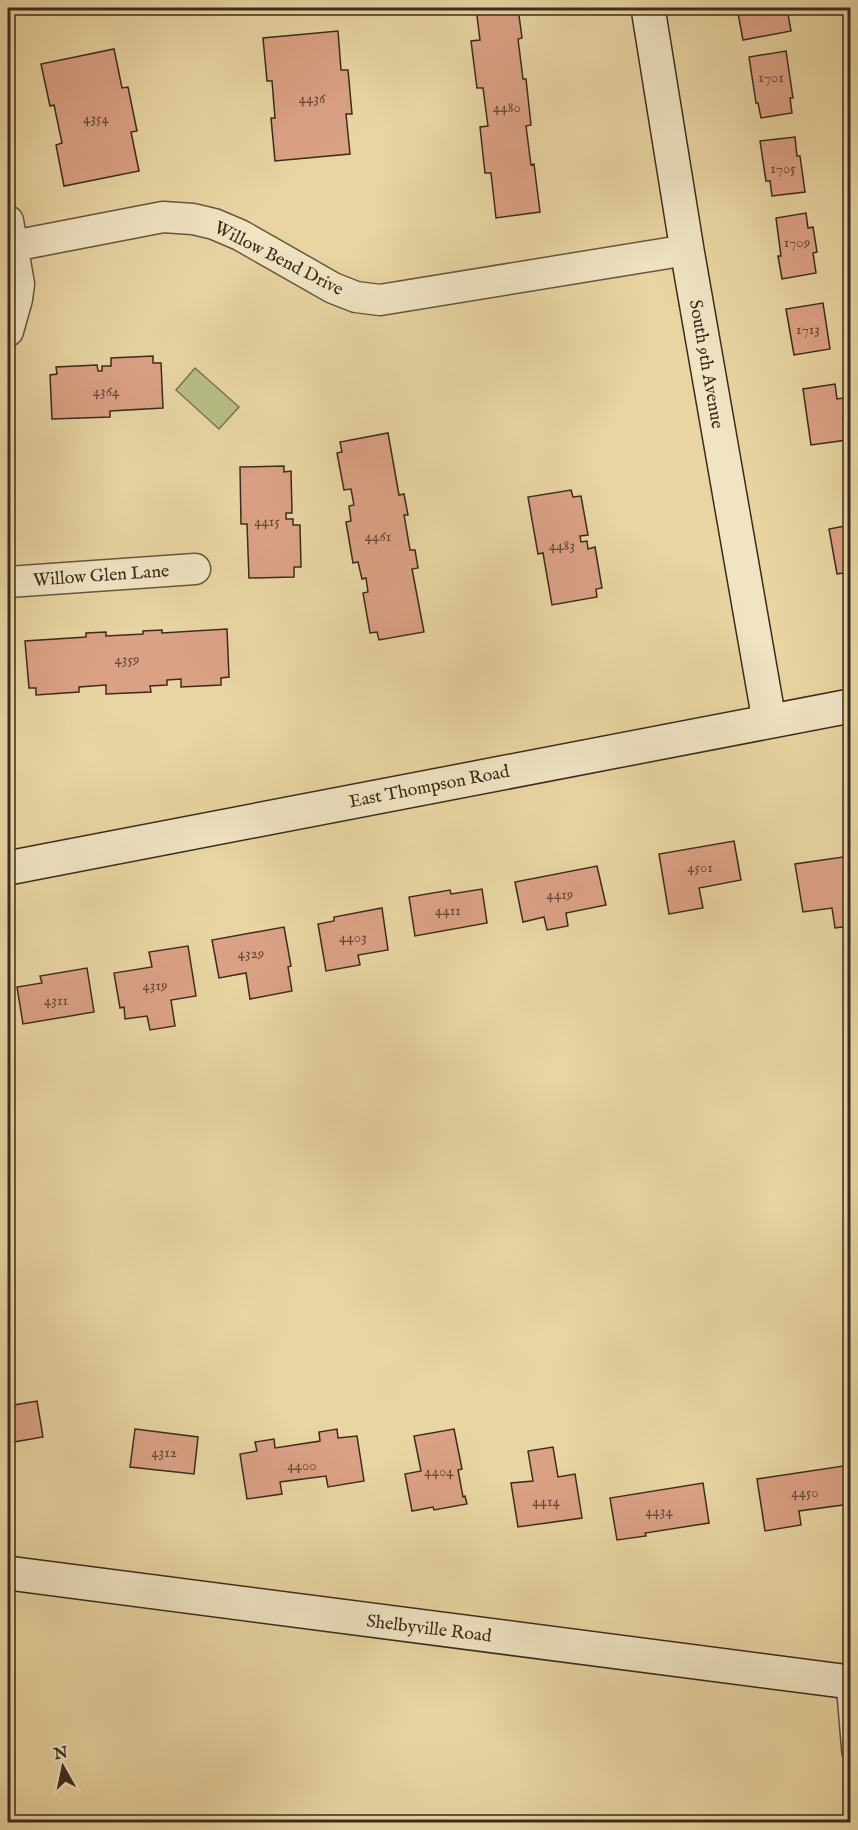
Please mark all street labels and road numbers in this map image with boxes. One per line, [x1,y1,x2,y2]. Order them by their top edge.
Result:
street label: Willow Bend Drive [210,217,347,302]
street label: South 9th Avenue [683,298,728,430]
street label: Willow Glen Lane [32,560,170,593]
street label: East Thompson Road [347,761,512,814]
street label: Shelbyville Road [365,1610,493,1649]

